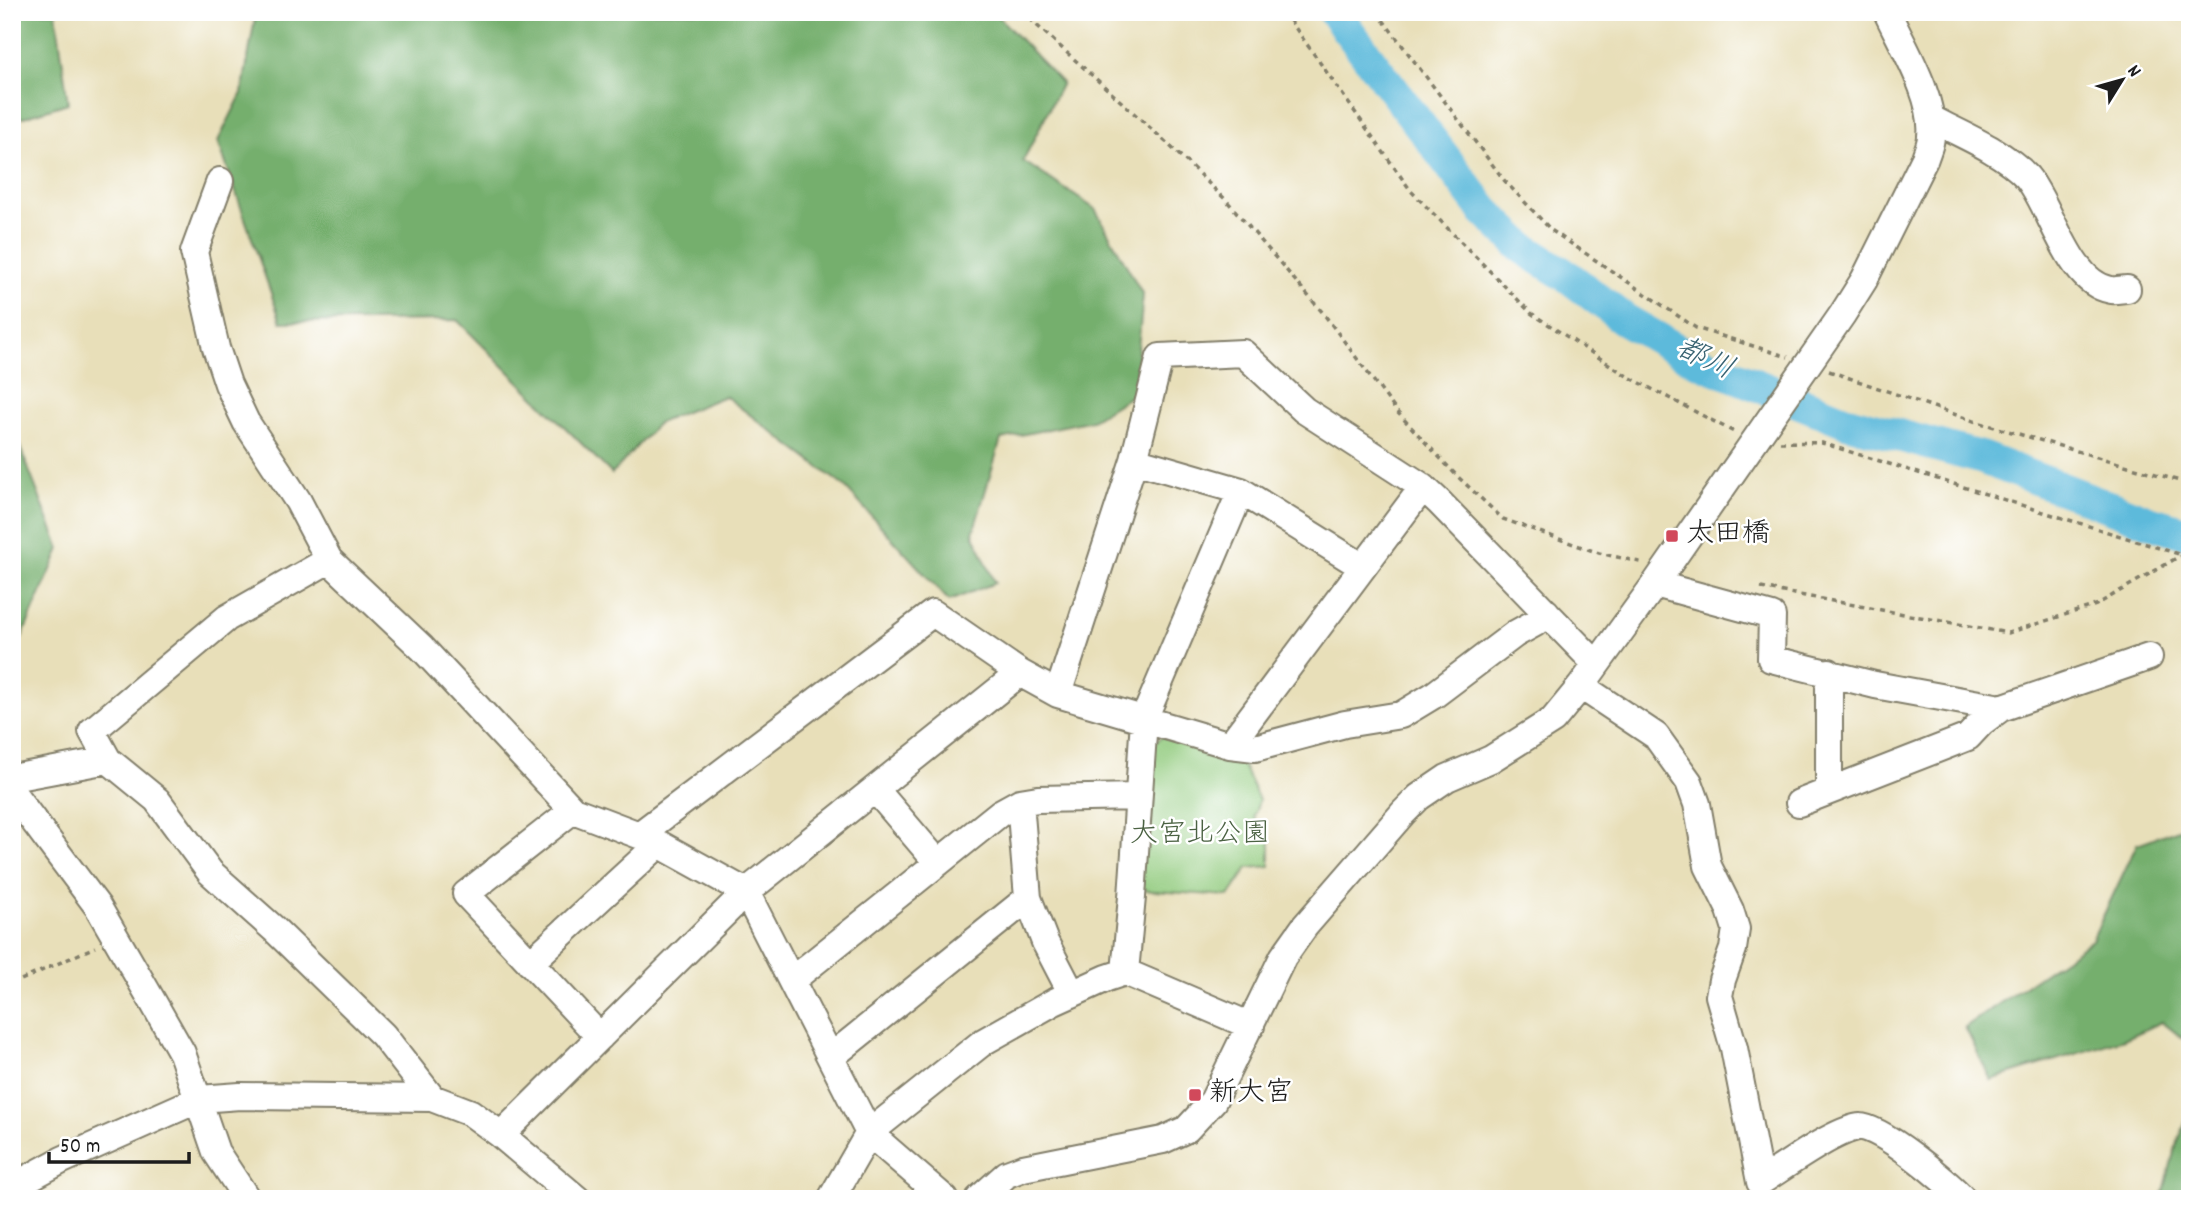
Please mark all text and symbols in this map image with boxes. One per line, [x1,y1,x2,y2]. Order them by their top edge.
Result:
north arrow [2086,46,2156,116]
text: N [2119,60,2146,84]
water label: 都川 [1668,329,1740,393]
place label: 太田橋 [1686,516,1770,556]
marker: 太田橋 [1664,528,1680,544]
park label: 大宮北公園 [1130,816,1270,856]
place label: 新大宮 [1209,1075,1293,1115]
marker: 新大宮 [1187,1087,1203,1103]
scale bar [49,1120,189,1164]
text: 50 m [60,1133,100,1163]

